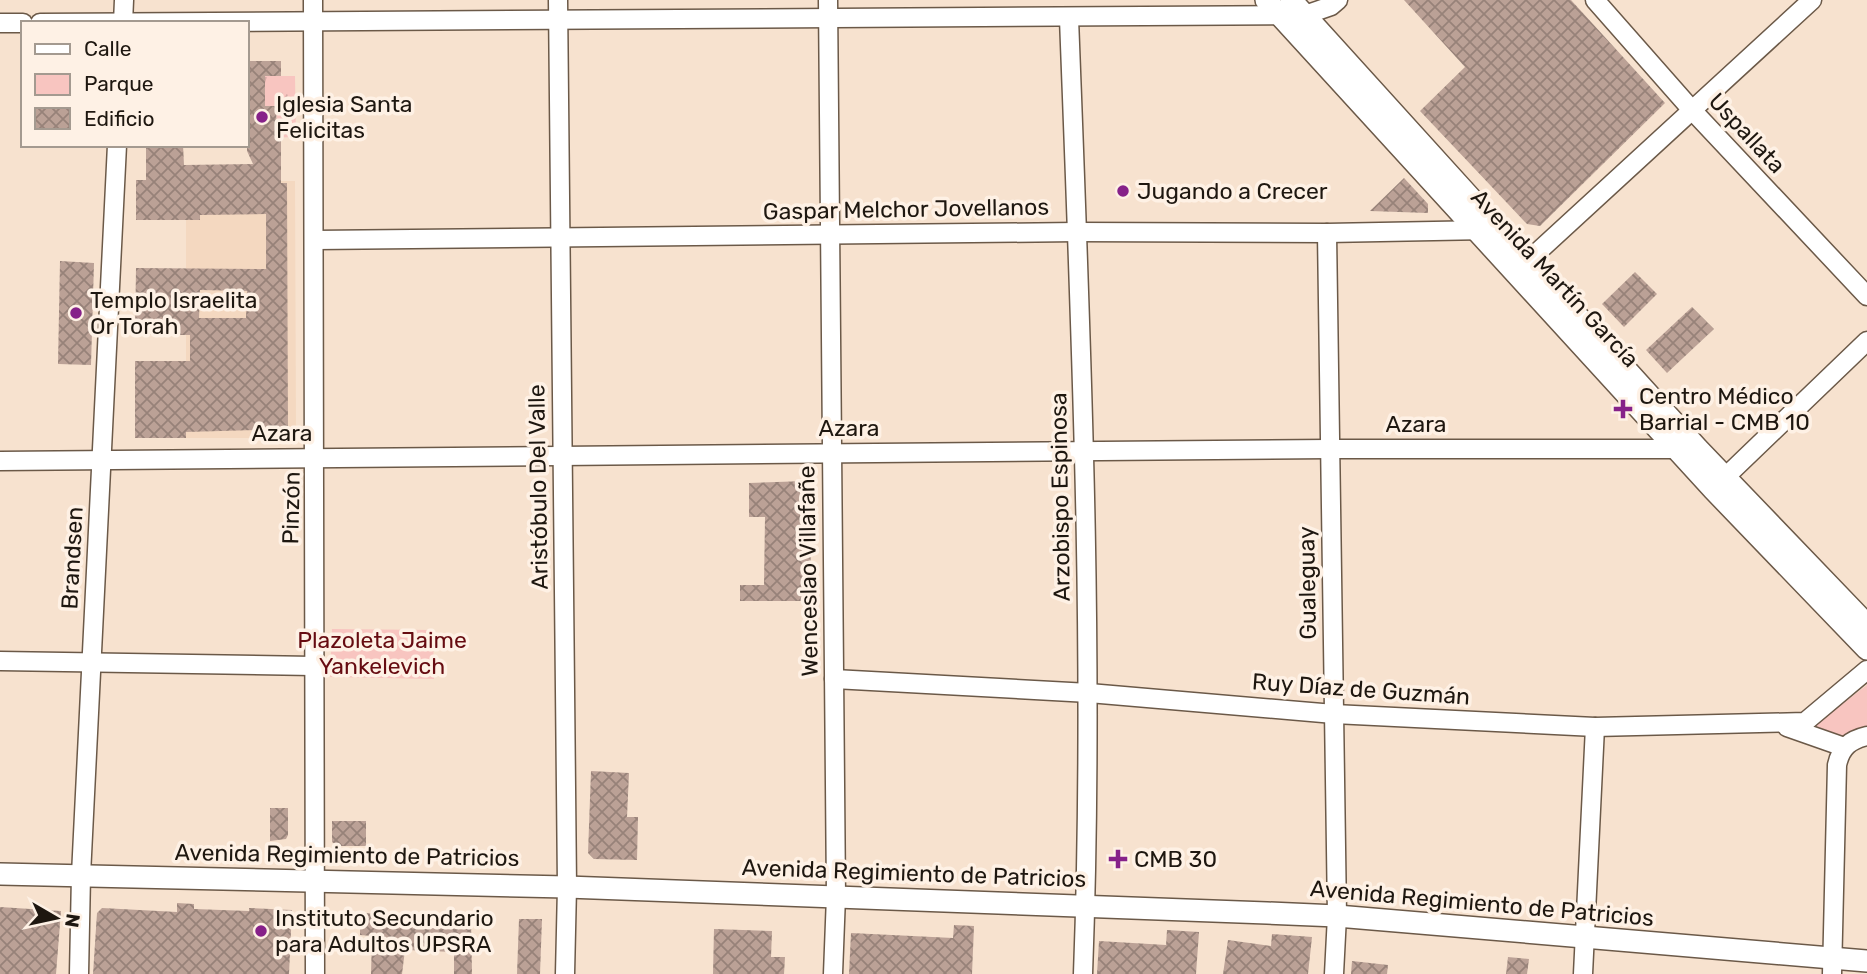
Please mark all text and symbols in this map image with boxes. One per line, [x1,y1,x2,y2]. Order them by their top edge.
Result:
legend [21,21,248,147]
text: Calle [84,36,132,61]
text: Parque [84,71,154,96]
street label: Uspallata [1703,87,1791,179]
place label: Iglesia Santa Felicitas [276,90,413,144]
text: Edificio [84,106,154,131]
marker: Iglesia Santa Felicitas [254,109,270,125]
place label: Jugando a Crecer [1137,177,1328,205]
marker: Jugando a Crecer [1115,183,1131,199]
street label: Avenida Martín García [1465,183,1645,373]
street label: Gaspar Melchor Jovellanos [763,193,1049,225]
place label: Templo Israelita Or Torah [90,286,258,340]
marker: Templo Israelita Or Torah [68,305,84,321]
place label: Centro Médico Barrial - CMB 10 [1639,382,1810,436]
street label: Aristóbulo Del Valle [522,384,554,590]
street label: Arzobispo Espinosa [1044,392,1076,602]
marker: Centro Médico Barrial - CMB 10 [1613,399,1633,419]
street label: Azara [1385,410,1447,438]
street label: Azara [818,414,880,442]
street label: Azara [251,419,313,447]
street label: Wenceslao Villafañe [792,465,824,677]
street label: Pinzón [276,471,306,545]
street label: Brandsen [55,506,89,610]
street label: Gualeguay [1292,526,1322,640]
park label: Plazoleta Jaime Yankelevich [297,626,467,680]
street label: Ruy Díaz de Guzmán [1251,667,1471,711]
street label: Avenida Regimiento de Patricios [174,838,520,872]
place label: CMB 30 [1134,845,1217,873]
marker: CMB 30 [1108,849,1128,869]
street label: Avenida Regimiento de Patricios [741,853,1087,893]
street label: Avenida Regimiento de Patricios [1309,874,1655,932]
north arrow [21,883,91,953]
place label: Instituto Secundario para Adultos UPSRA [275,904,494,958]
text: N [60,912,85,929]
marker: Instituto Secundario para Adultos UPSRA [253,923,269,939]

